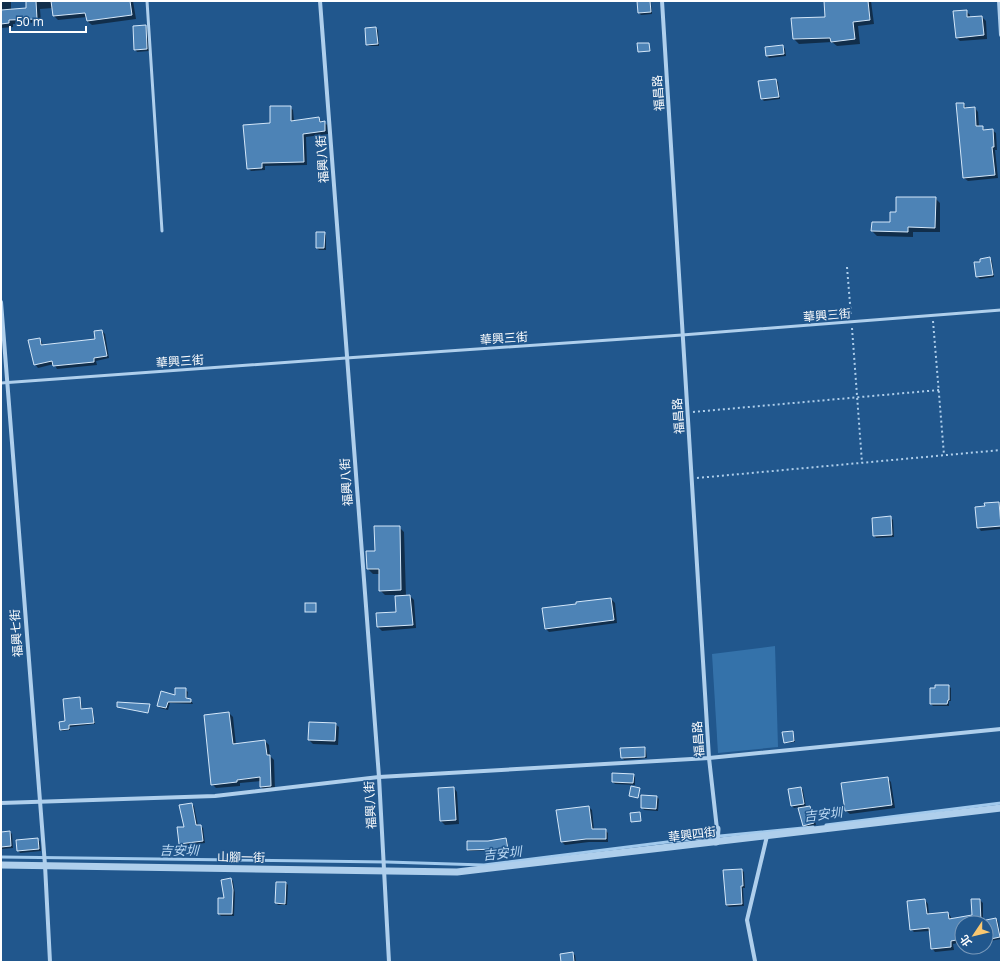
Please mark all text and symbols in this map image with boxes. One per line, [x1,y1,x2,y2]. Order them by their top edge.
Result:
scale bar [10,8,86,34]
text: 50 m [16,13,44,30]
street label: 福昌路 [648,74,668,112]
street label: 福興八街 [312,134,332,184]
street label: 華興三街 [802,304,852,326]
street label: 華興三街 [479,328,529,348]
street label: 華興三街 [155,351,205,371]
street label: 福昌路 [668,397,688,435]
street label: 福興八街 [336,457,356,507]
street label: 福興七街 [6,608,26,658]
street label: 福昌路 [688,720,708,758]
street label: 福興八街 [360,781,380,829]
water label: 吉安圳 [803,802,845,825]
street label: 華興四街 [667,823,717,845]
water label: 吉安圳 [159,841,201,859]
water label: 吉安圳 [482,842,524,864]
street label: 山腳一街 [217,848,265,866]
north arrow [954,915,994,955]
text: 北 [956,932,975,950]

